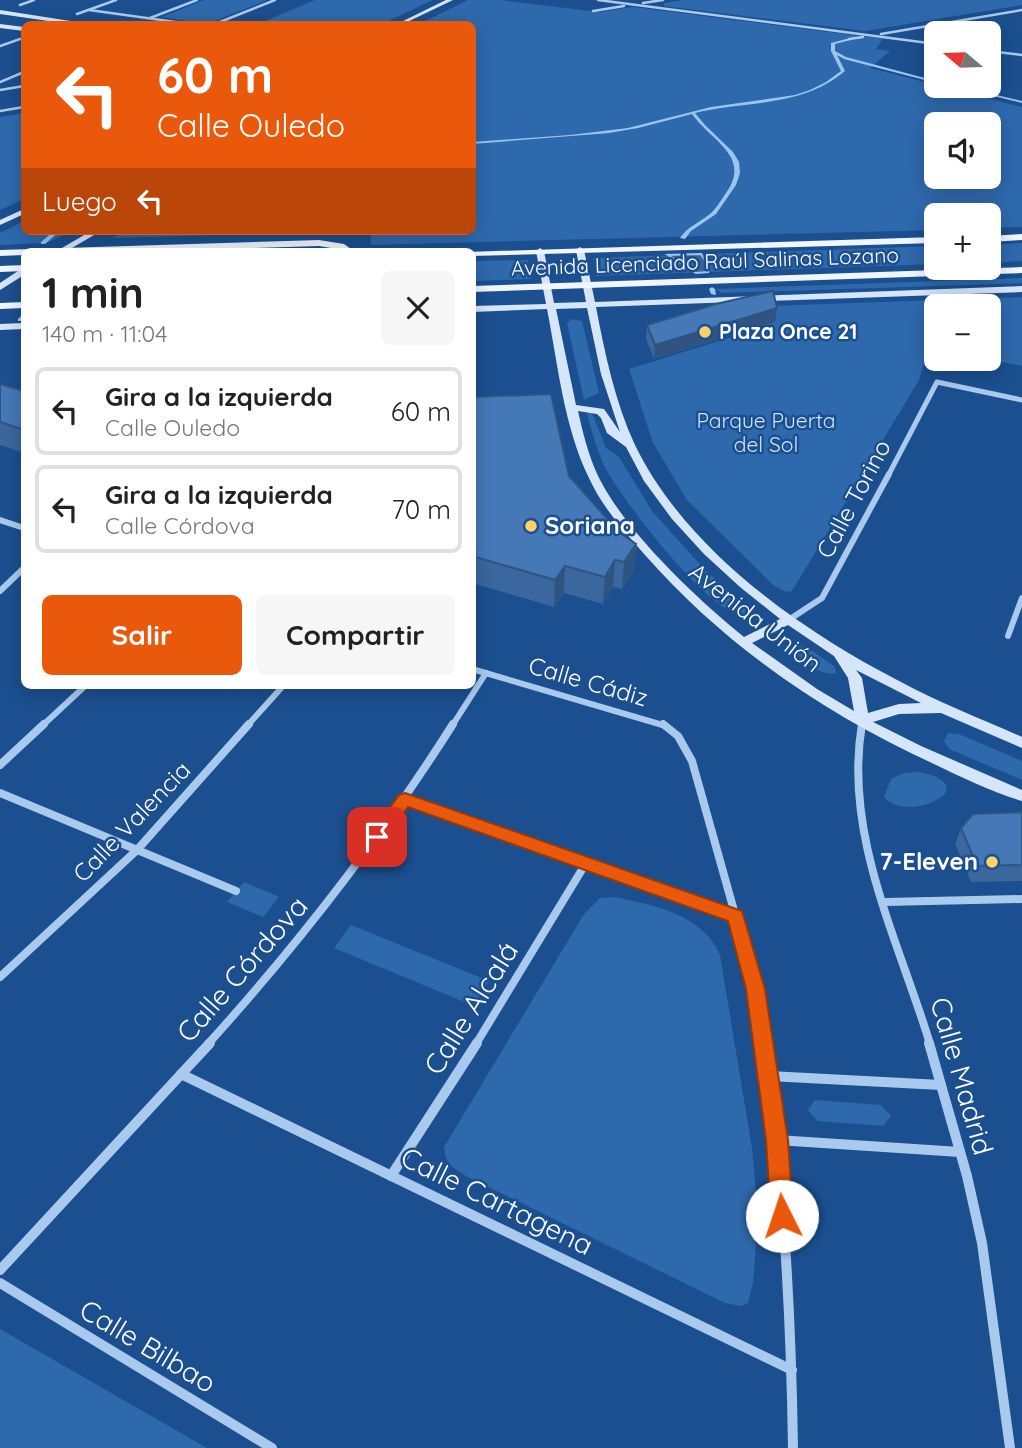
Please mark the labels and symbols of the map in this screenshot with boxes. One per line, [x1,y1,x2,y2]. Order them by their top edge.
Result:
north arrow [924,21,1001,98]
street label: Avenida Licenciado Raúl Salinas Lozano [511,241,899,281]
place label: Plaza Once 21 [719,318,858,344]
marker: Plaza Once 21 [697,324,713,340]
park label: Parque Puerta del Sol [696,407,836,457]
street label: Calle Torino [809,434,897,563]
place label: Soriana [545,510,635,540]
marker: Soriana [523,518,539,534]
street label: Avenida Unión [683,556,828,678]
street label: Calle Cádiz [525,650,651,712]
street label: Calle Valencia [66,755,196,888]
pin [347,807,407,867]
place label: 7-Eleven [879,846,978,876]
marker: 7-Eleven [984,854,1000,870]
street label: Calle Córdova [169,888,315,1049]
street label: Calle Alcalá [416,935,525,1081]
street label: Calle Madrid [923,993,1002,1159]
street label: Calle Cartagena [395,1139,599,1262]
position arrow [745,1179,819,1253]
street label: Calle Bilbao [74,1291,223,1400]

